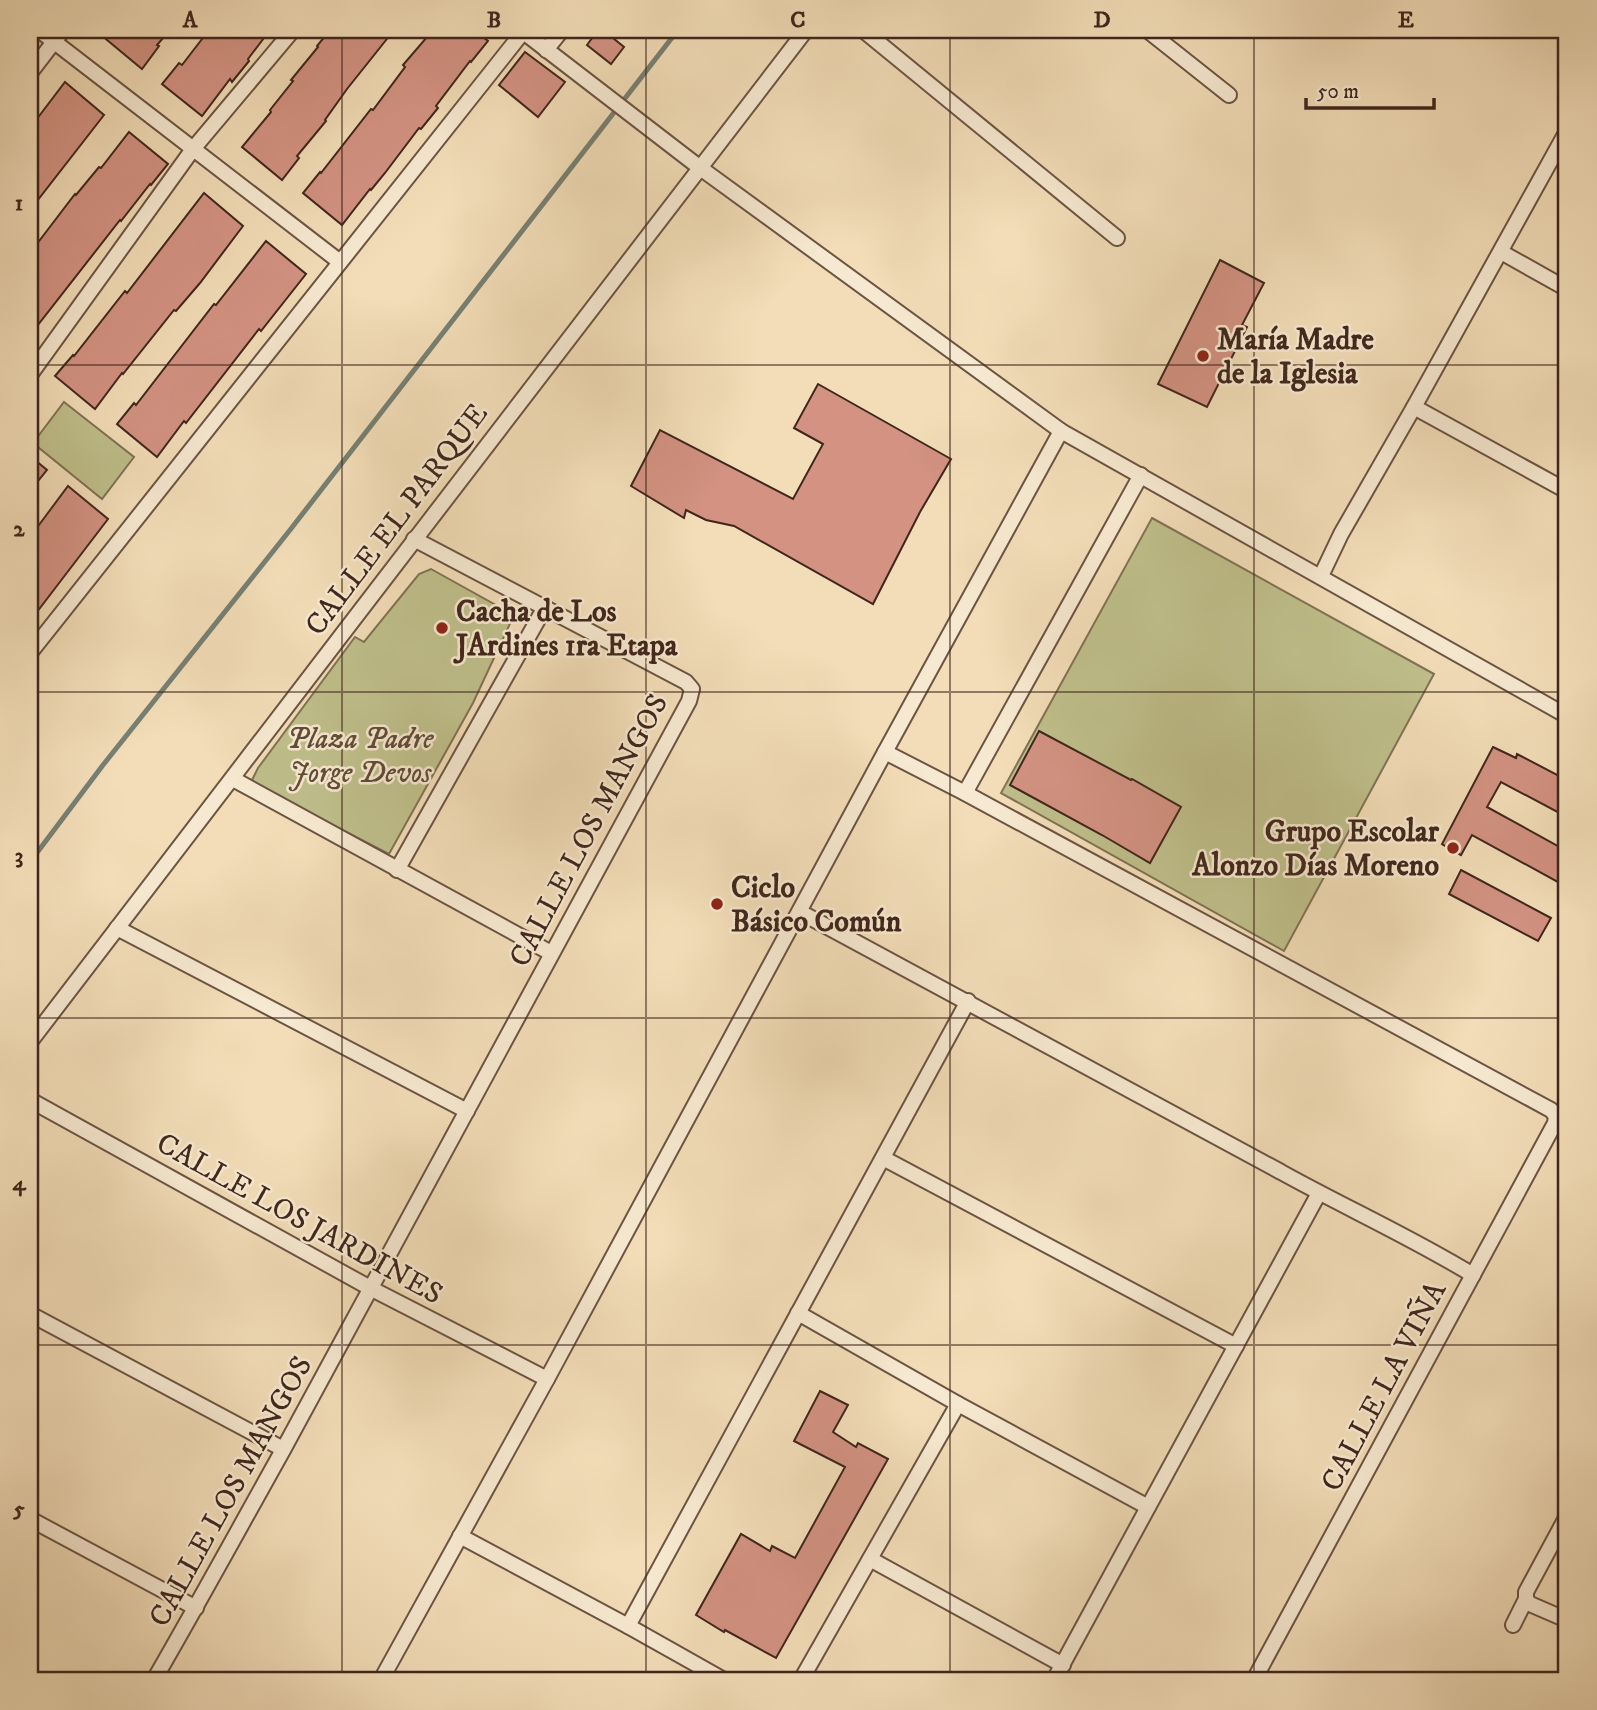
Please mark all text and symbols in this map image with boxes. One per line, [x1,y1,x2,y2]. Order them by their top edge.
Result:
text: A [182,6,199,35]
text: B [487,6,501,35]
text: C [790,6,806,35]
text: D [1093,6,1111,35]
text: E [1398,6,1414,35]
scale bar [1306,66,1434,110]
text: 50 m [1317,79,1359,105]
text: 1 [15,189,23,218]
place label: María Madre de la Iglesia [1217,322,1375,393]
marker: María Madre de la Iglesia [1195,348,1211,364]
street label: CALLE EL PARQUE [298,396,497,643]
text: 2 [13,515,25,544]
place label: Cacha de Los JArdines 1ra Etapa [453,594,679,665]
marker: Cacha de Los JArdines 1ra Etapa [434,620,450,636]
street label: CALLE LOS MANGOS [502,688,677,974]
park label: Plaza Padre Jorge Devos [287,721,434,792]
place label: Grupo Escolar Alonzo Días Moreno [1191,814,1440,885]
marker: Grupo Escolar Alonzo Días Moreno [1445,840,1461,856]
text: 3 [15,842,23,871]
place label: Ciclo Básico Común [731,870,902,941]
marker: Ciclo Básico Común [709,896,725,912]
street label: CALLE LOS JARDINES [150,1125,449,1313]
text: 4 [12,1169,27,1198]
street label: CALLE LA VIÑA [1312,1274,1456,1498]
street label: CALLE LOS MANGOS [141,1350,321,1634]
text: 5 [12,1495,25,1524]

